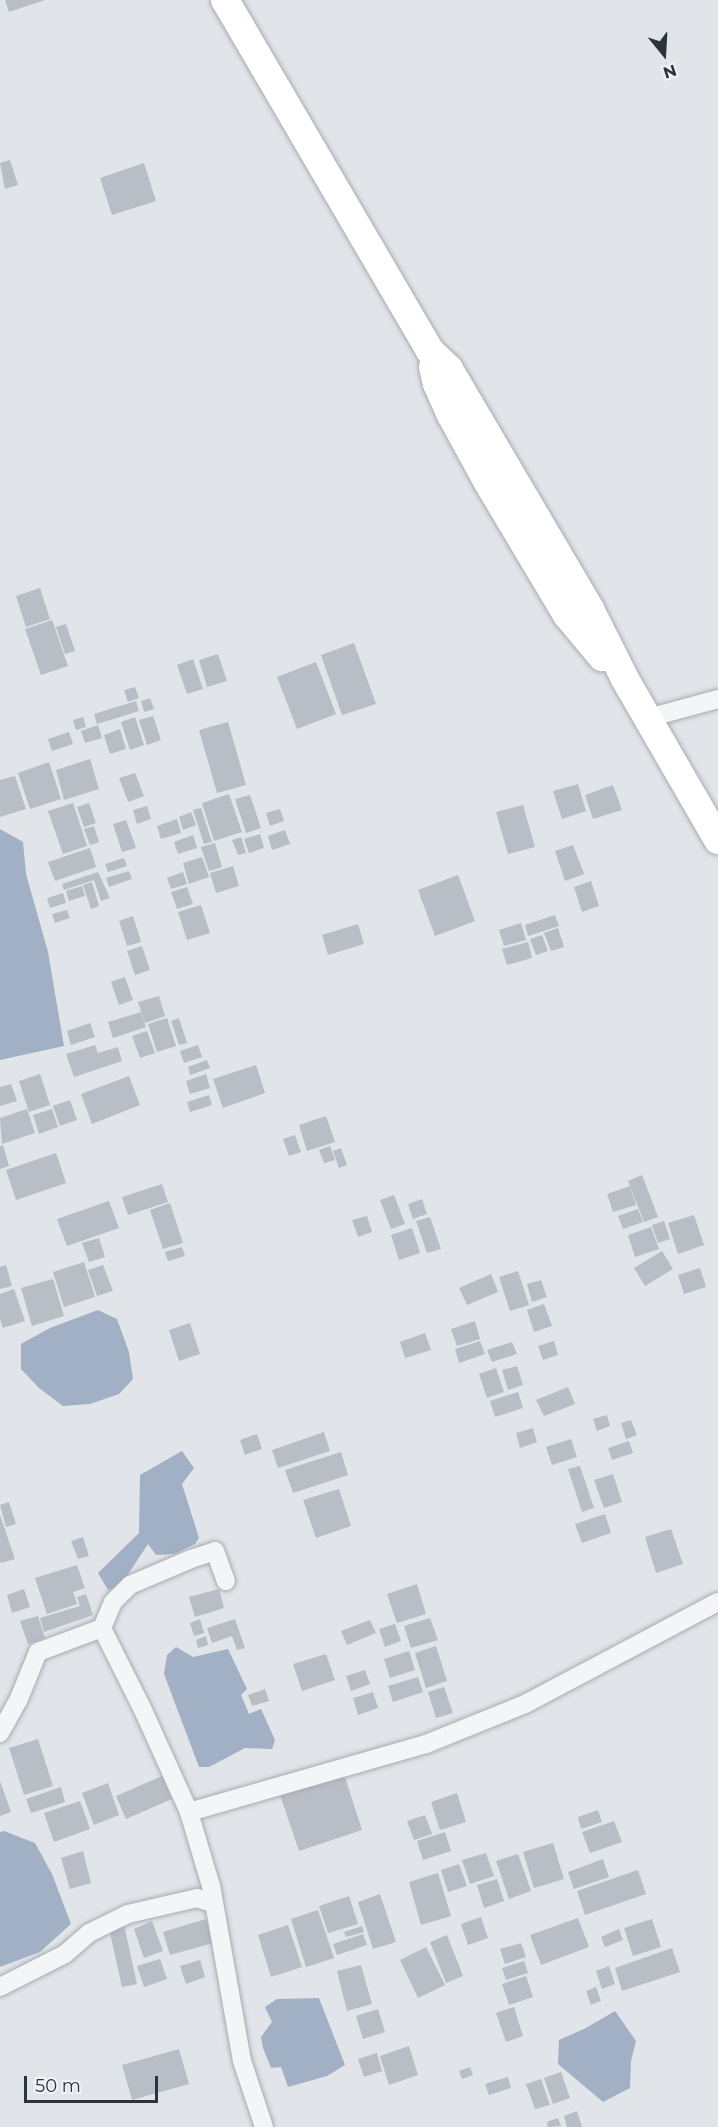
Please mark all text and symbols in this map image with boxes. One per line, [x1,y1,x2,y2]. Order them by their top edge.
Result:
north arrow [634,24,694,84]
text: N [661,61,679,83]
scale bar [27,2064,160,2102]
text: 50 m [35,2075,81,2097]

